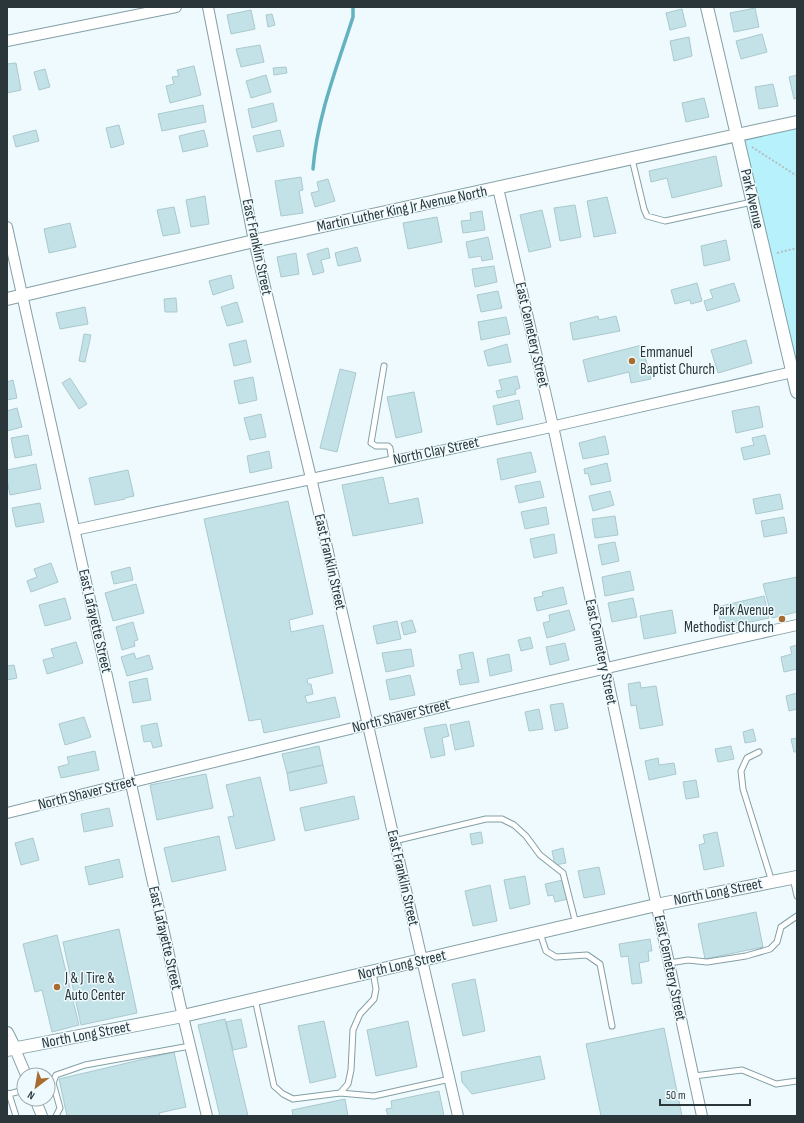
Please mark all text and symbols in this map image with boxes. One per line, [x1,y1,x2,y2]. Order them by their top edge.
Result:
street label: Park Avenue [736,167,768,231]
street label: Martin Luther King Jr Avenue North [315,182,489,236]
street label: East Franklin Street [238,197,277,297]
street label: East Cemetery Street [511,280,553,390]
place label: Emmanuel Baptist Church [640,343,715,379]
marker: Emmanuel Baptist Church [627,356,637,366]
street label: North Clay Street [391,433,481,469]
street label: East Franklin Street [310,512,350,612]
street label: East Lafayette Street [74,567,116,675]
street label: East Cemetery Street [581,597,622,707]
place label: Park Avenue Methodist Church [684,601,774,637]
marker: Park Avenue Methodist Church [777,614,787,624]
street label: North Shaver Street [350,695,452,737]
street label: North Shaver Street [36,772,138,814]
street label: East Franklin Street [383,828,423,928]
street label: North Long Street [672,874,764,910]
street label: East Lafayette Street [144,884,186,992]
street label: East Cemetery Street [650,913,691,1023]
street label: North Long Street [356,946,448,984]
place label: J & J Tire & Auto Center [64,969,126,1005]
marker: J & J Tire & Auto Center [52,982,62,992]
street label: North Long Street [40,1017,132,1053]
north arrow [16,1067,56,1107]
scale bar [660,1081,750,1107]
text: N [25,1088,37,1102]
text: 50 m [666,1088,686,1103]

